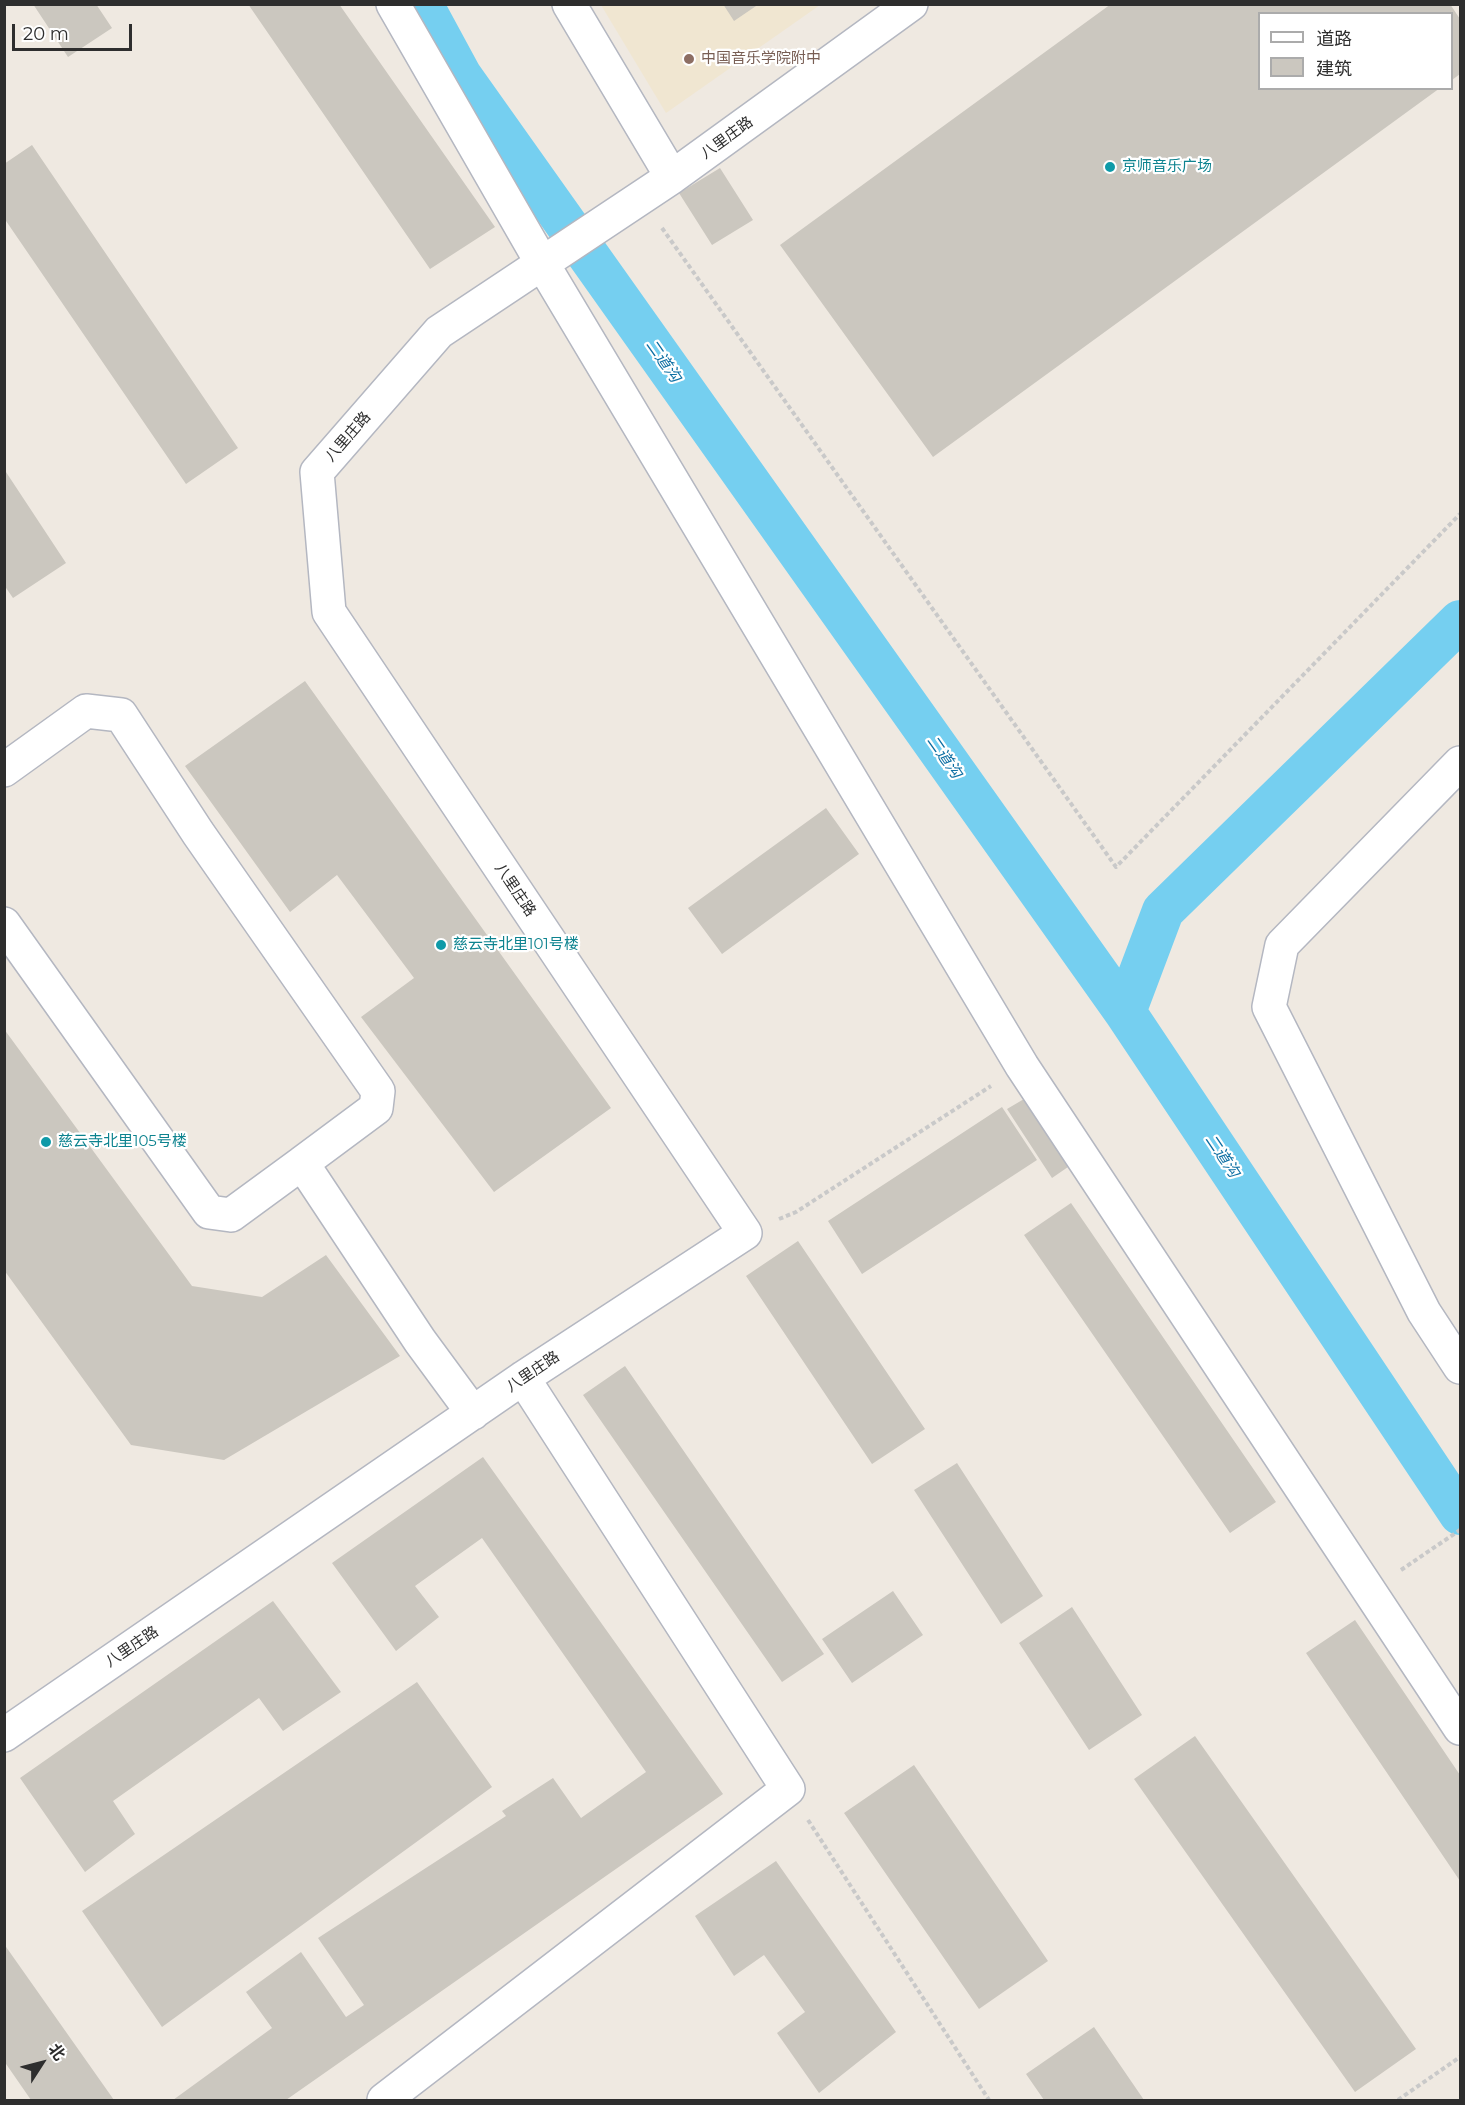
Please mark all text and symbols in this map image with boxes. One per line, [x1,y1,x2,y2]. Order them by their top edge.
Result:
scale bar [15,12,135,50]
legend [1258,12,1453,90]
text: 20 m [23,23,69,45]
text: 道路 [1316,28,1352,50]
place label: 中国音乐学院附中 [701,50,821,68]
marker: 中国音乐学院附中 [682,52,696,66]
text: 建筑 [1316,58,1352,80]
street label: 八里庄路 [697,113,757,163]
place label: 京师音乐广场 [1122,158,1212,176]
marker: 京师音乐广场 [1103,160,1117,174]
water label: 二道沟 [641,336,685,386]
street label: 八里庄路 [322,408,374,466]
water label: 二道沟 [922,732,966,782]
street label: 八里庄路 [491,860,539,920]
place label: 慈云寺北里101号楼 [453,936,579,954]
marker: 慈云寺北里101号楼 [434,938,448,952]
water label: 二道沟 [1201,1131,1243,1181]
place label: 慈云寺北里105号楼 [58,1133,187,1151]
marker: 慈云寺北里105号楼 [39,1135,53,1149]
street label: 八里庄路 [503,1348,563,1396]
street label: 八里庄路 [102,1623,162,1671]
north arrow [12,2033,72,2093]
text: 北 [45,2040,69,2064]

